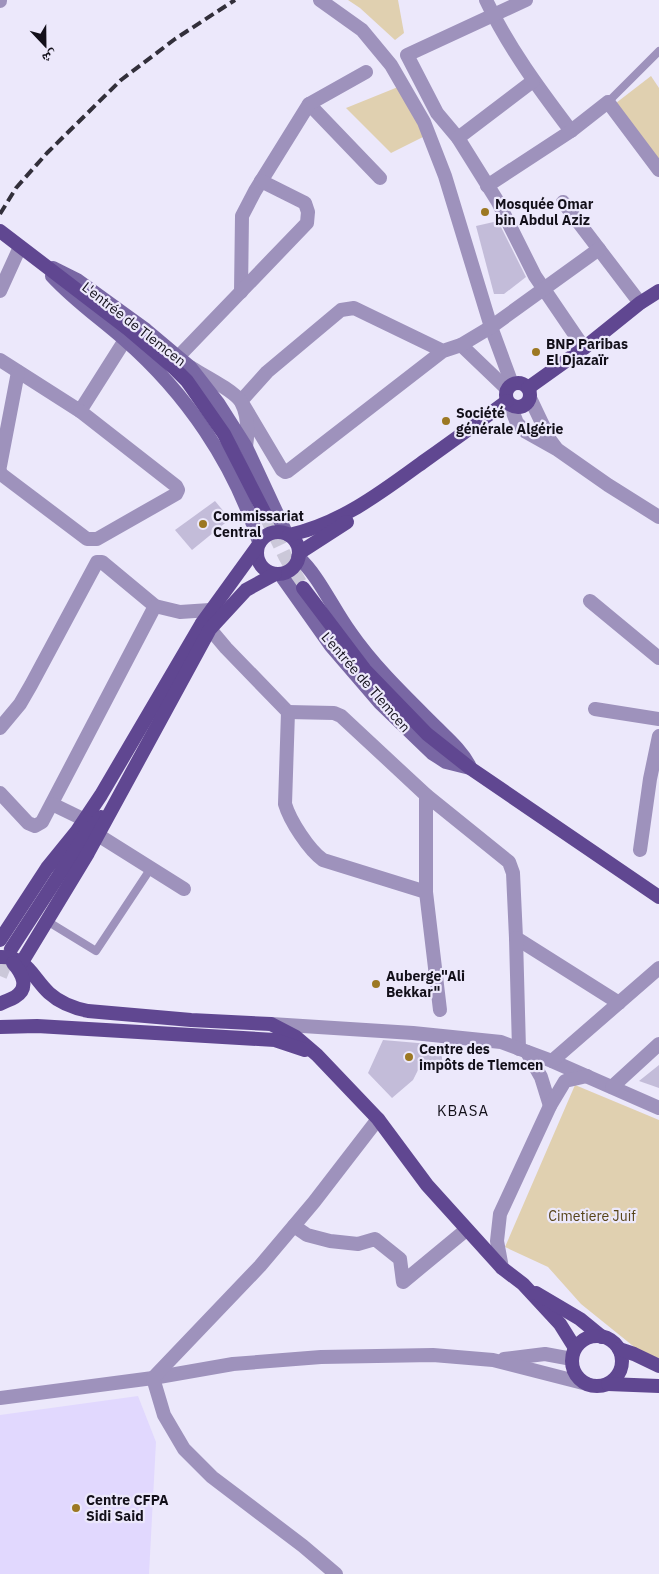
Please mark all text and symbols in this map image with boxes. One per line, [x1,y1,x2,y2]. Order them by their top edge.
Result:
north arrow [20,20,70,70]
text: ش [39,46,60,68]
place label: Mosquée Omar bin Abdul Aziz [495,195,594,229]
marker: Mosquée Omar bin Abdul Aziz [479,206,491,218]
street label: L'entrée de Tlemcen [78,278,190,370]
place label: BNP Paribas El Djazaïr [546,335,628,369]
marker: BNP Paribas El Djazaïr [530,346,542,358]
place label: Société générale Algérie [456,404,564,438]
marker: Société générale Algérie [440,415,452,427]
place label: Commissariat Central [213,507,304,541]
marker: Commissariat Central [197,518,209,530]
street label: L'entrée de Tlemcen [318,628,414,736]
place label: Auberge"Ali Bekkar" [386,967,465,1001]
marker: Auberge"Ali Bekkar" [370,978,382,990]
place label: Centre des impôts de Tlemcen [419,1040,543,1074]
marker: Centre des impôts de Tlemcen [403,1051,415,1063]
district label: KBASA [437,1101,489,1120]
park label: Cimetiere Juif [548,1207,636,1225]
place label: Centre CFPA Sidi Said [86,1491,169,1525]
marker: Centre CFPA Sidi Said [70,1502,82,1514]

